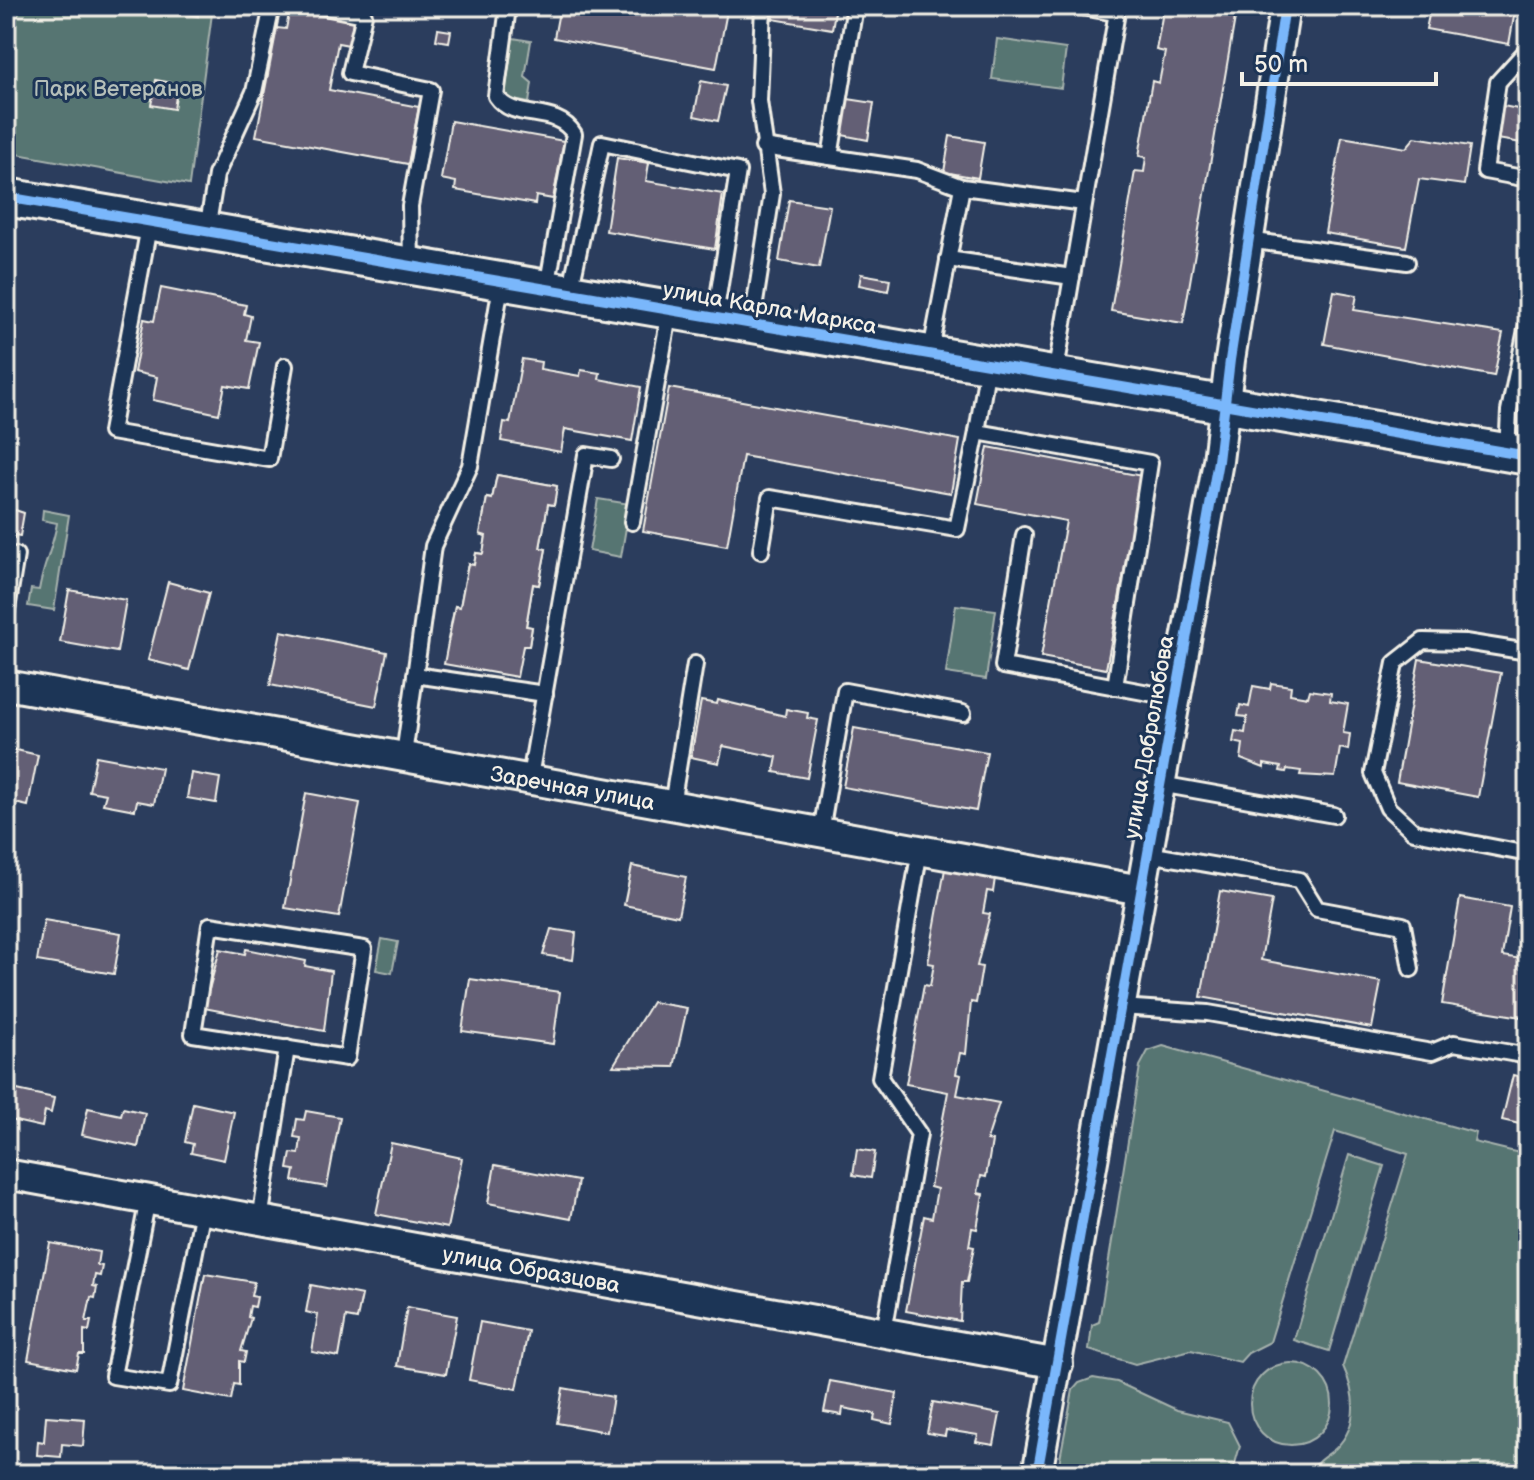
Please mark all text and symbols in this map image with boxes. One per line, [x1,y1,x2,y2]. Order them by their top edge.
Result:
scale bar [1242,36,1436,86]
text: 50 m [1254,50,1308,79]
park label: Парк Ветеранов [33,76,203,103]
street label: улица Карла Маркса [661,276,879,341]
street label: улица Добролюбова [1118,633,1181,841]
street label: Заречная улица [488,761,657,817]
street label: улица Образцова [440,1241,622,1300]

